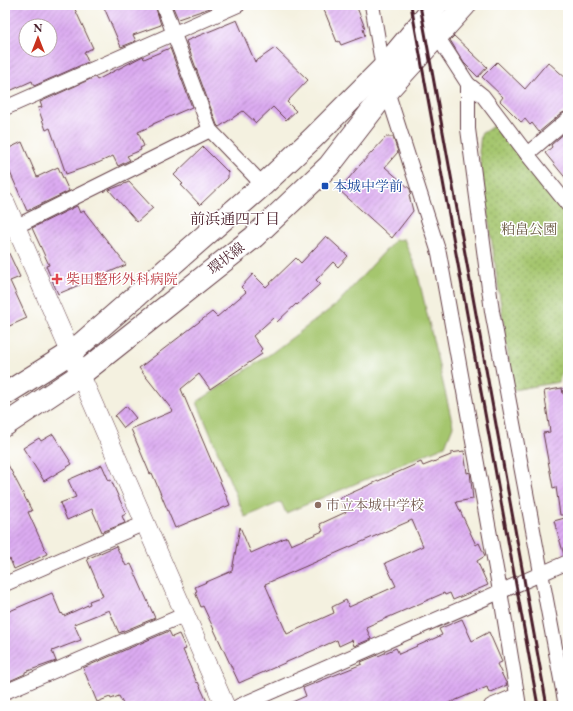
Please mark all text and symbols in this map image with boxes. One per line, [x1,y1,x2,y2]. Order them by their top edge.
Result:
north arrow [18,18,58,58]
text: N [34,21,43,35]
place label: 本城中学前 [333,177,403,195]
marker: 本城中学前 [320,181,330,191]
district label: 前浜通四丁目 [190,209,280,228]
park label: 粕畠公園 [501,220,557,238]
street label: 環状線 [204,238,248,278]
place label: 柴田整形外科病院 [66,270,178,288]
marker: 柴田整形外科病院 [51,273,63,285]
place label: 市立本城中学校 [326,496,424,514]
marker: 市立本城中学校 [313,500,323,510]

